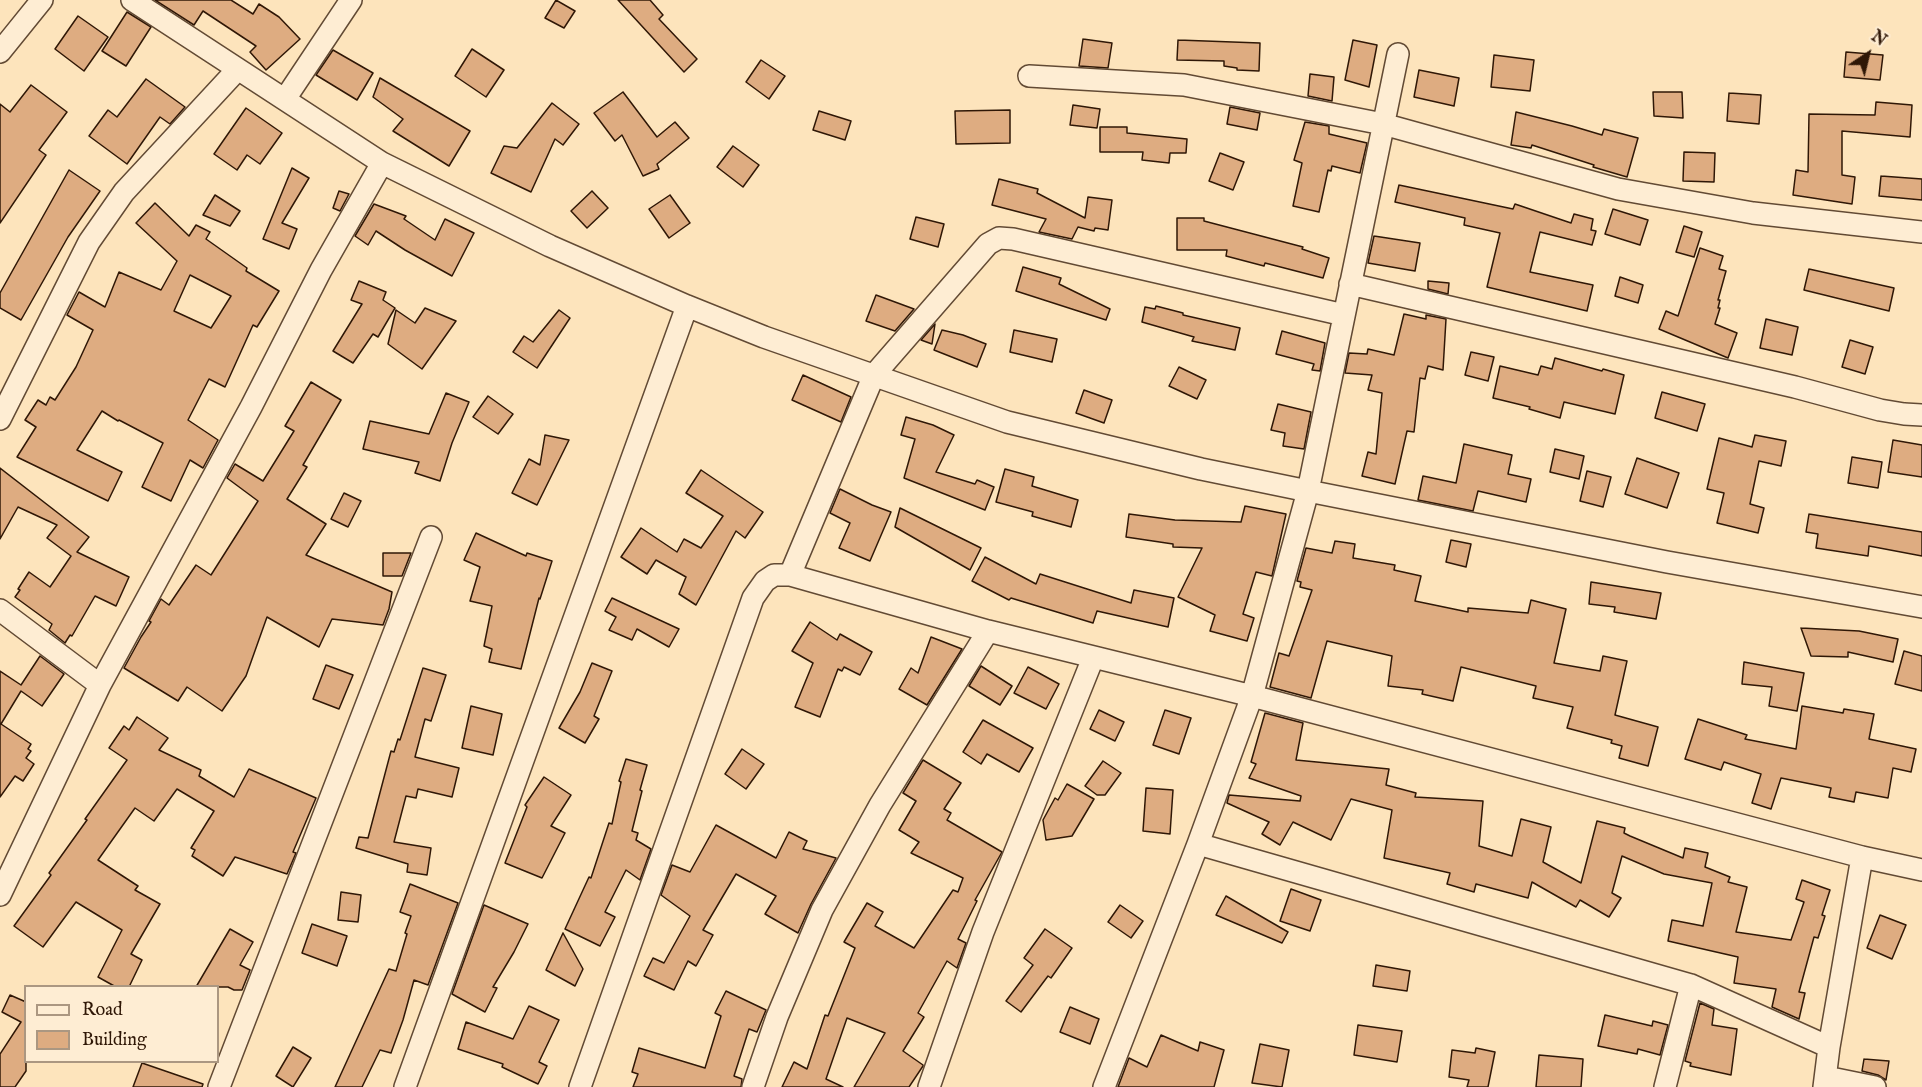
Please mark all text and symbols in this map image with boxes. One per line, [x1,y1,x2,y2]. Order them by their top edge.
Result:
north arrow [1838,24,1898,84]
text: N [1867,27,1890,51]
legend [24,985,219,1063]
text: Road [82,999,123,1022]
text: Building [82,1029,147,1052]

